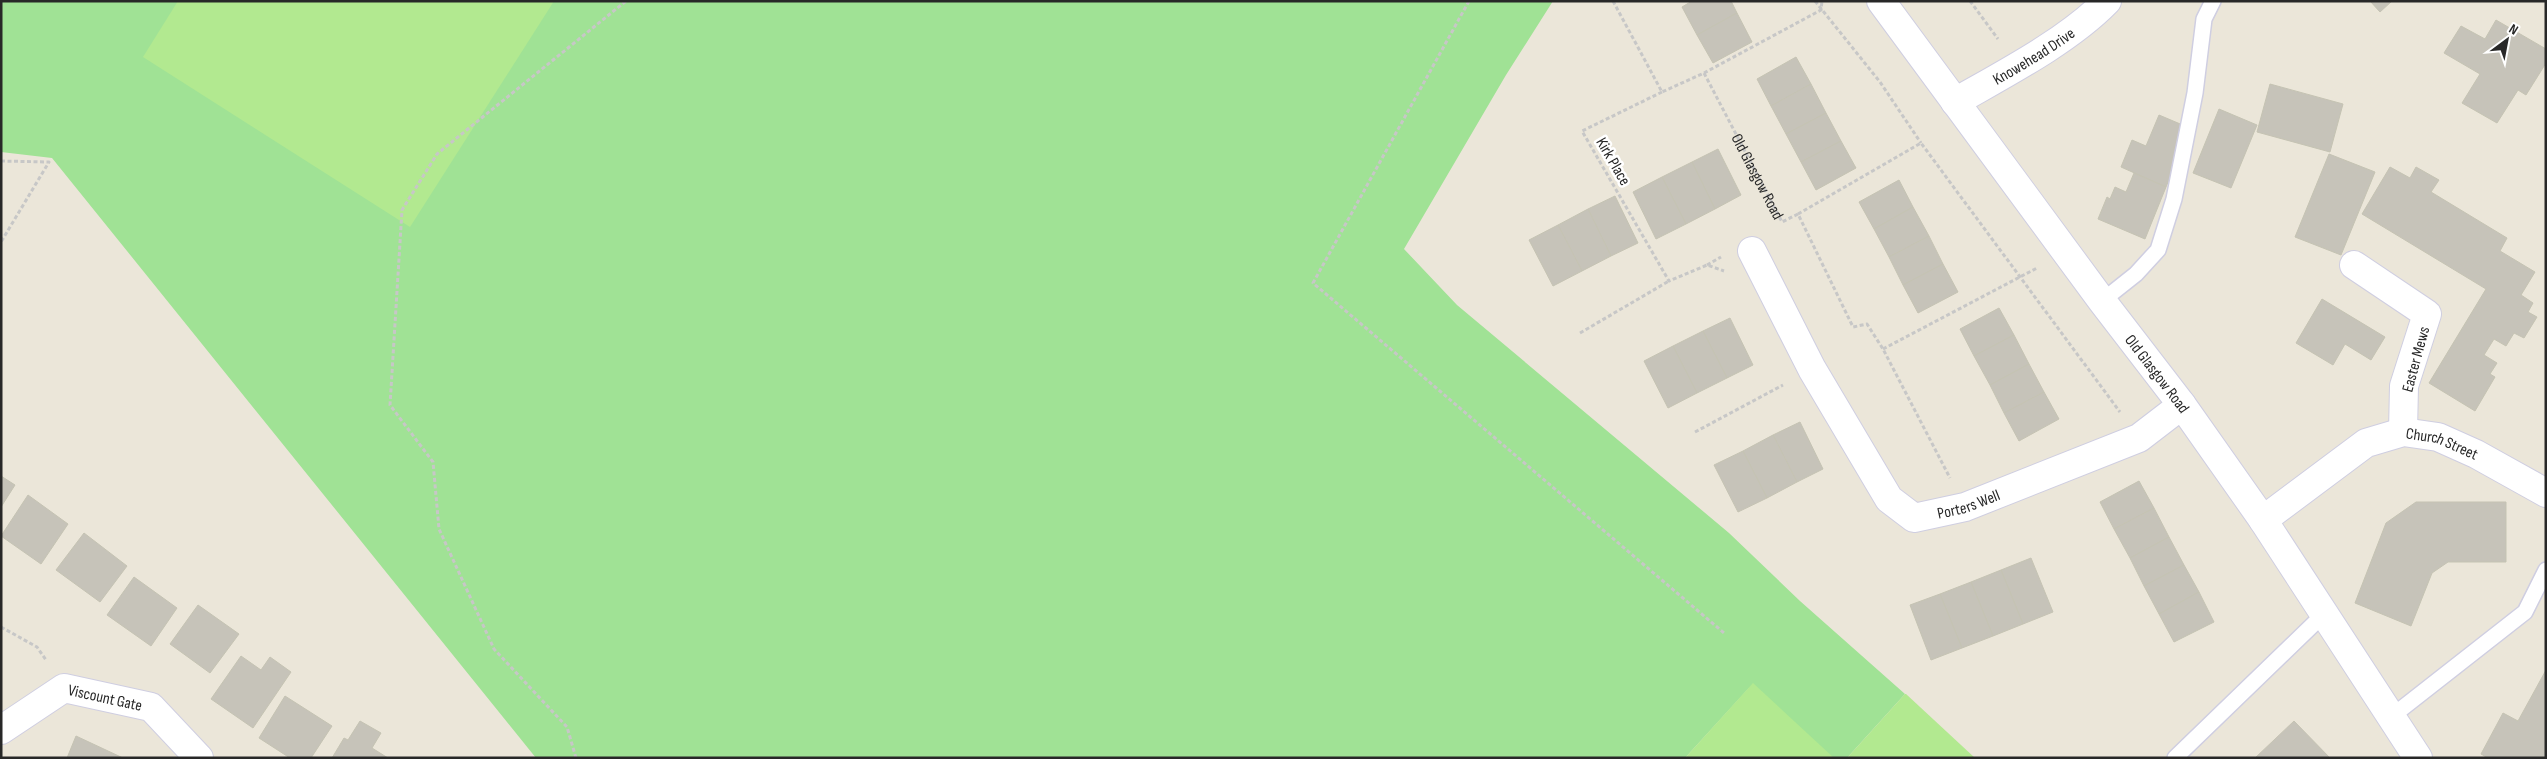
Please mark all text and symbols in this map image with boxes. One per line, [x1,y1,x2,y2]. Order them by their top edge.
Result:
north arrow [2482,15,2532,65]
text: N [2506,20,2521,39]
street label: Knowehead Drive [1990,24,2079,90]
street label: Old Glasgow Road [1726,131,1787,223]
street label: Kirk Place [1591,134,1634,189]
street label: Easter Mews [2399,324,2434,394]
street label: Old Glasgow Road [2120,331,2193,417]
street label: Church Street [2405,425,2481,465]
street label: Porters Well [1936,486,2003,524]
street label: Viscount Gate [66,681,144,716]

